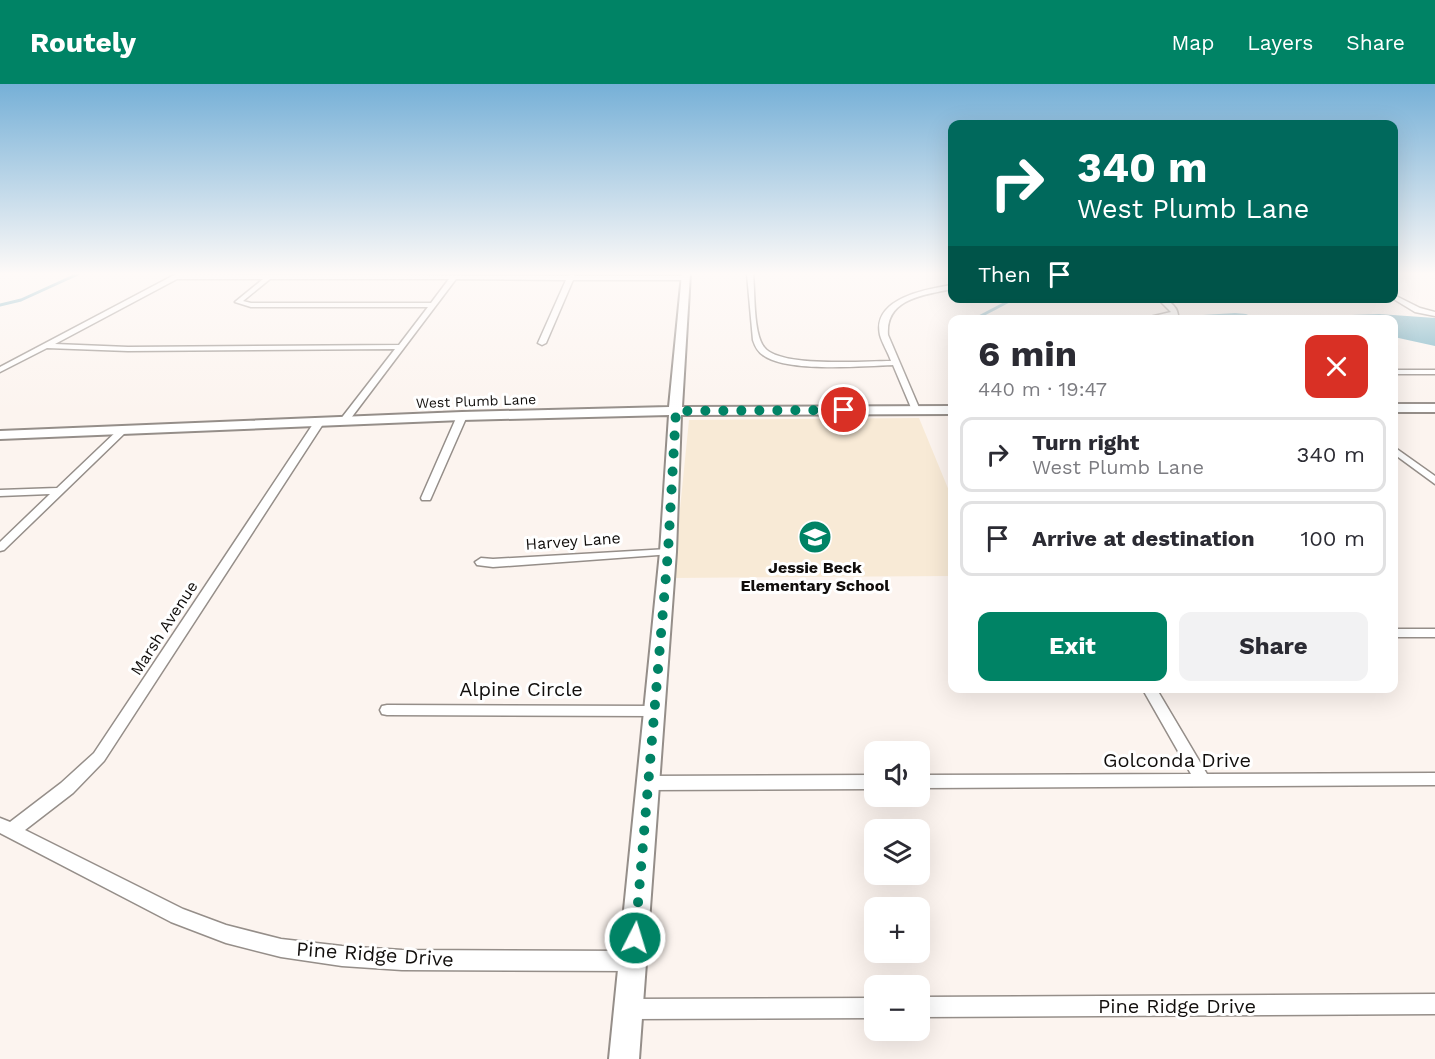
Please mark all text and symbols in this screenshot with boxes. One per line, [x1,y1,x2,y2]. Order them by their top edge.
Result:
text: Routely [30,26,136,59]
text: Map [1171,30,1214,55]
text: Layers [1247,30,1313,55]
text: Share [1346,30,1405,55]
text: 340 m [1077,143,1208,192]
icon: right [978,144,1056,222]
text: West Plumb Lane [1077,193,1309,225]
icon: arrive [1043,258,1076,291]
text: Then [978,262,1031,287]
text: 6 min [978,333,1077,375]
button: close [1305,335,1368,398]
text: 440 m · 19:47 [978,377,1107,401]
pin [818,384,869,435]
street label: West Plumb Lane [416,391,536,411]
icon: arrive [827,393,860,426]
text: Turn right [1032,430,1139,455]
icon: right [981,438,1014,471]
text: 340 m [1297,442,1365,467]
text: West Plumb Lane [1032,455,1204,479]
school or university icon: Jessie Beck Elementary School [797,519,833,555]
icon: arrive [981,522,1014,555]
text: Arrive at destination [1032,526,1255,551]
text: 100 m [1301,526,1365,551]
street label: Harvey Lane [525,528,621,554]
place label: Jessie Beck Elementary School [740,558,890,595]
street label: Marsh Avenue [126,577,202,679]
button: Exit [978,612,1167,681]
button: Share [1179,612,1368,681]
street label: Alpine Circle [459,677,583,701]
map controls [864,741,930,1041]
button: sound [864,741,930,807]
street label: Golconda Drive [1103,748,1251,772]
button: layers [864,819,930,885]
button: + [864,897,930,963]
position arrow [603,906,667,970]
street label: Pine Ridge Drive [295,937,455,971]
button: − [864,975,930,1041]
street label: Pine Ridge Drive [1098,994,1256,1018]

